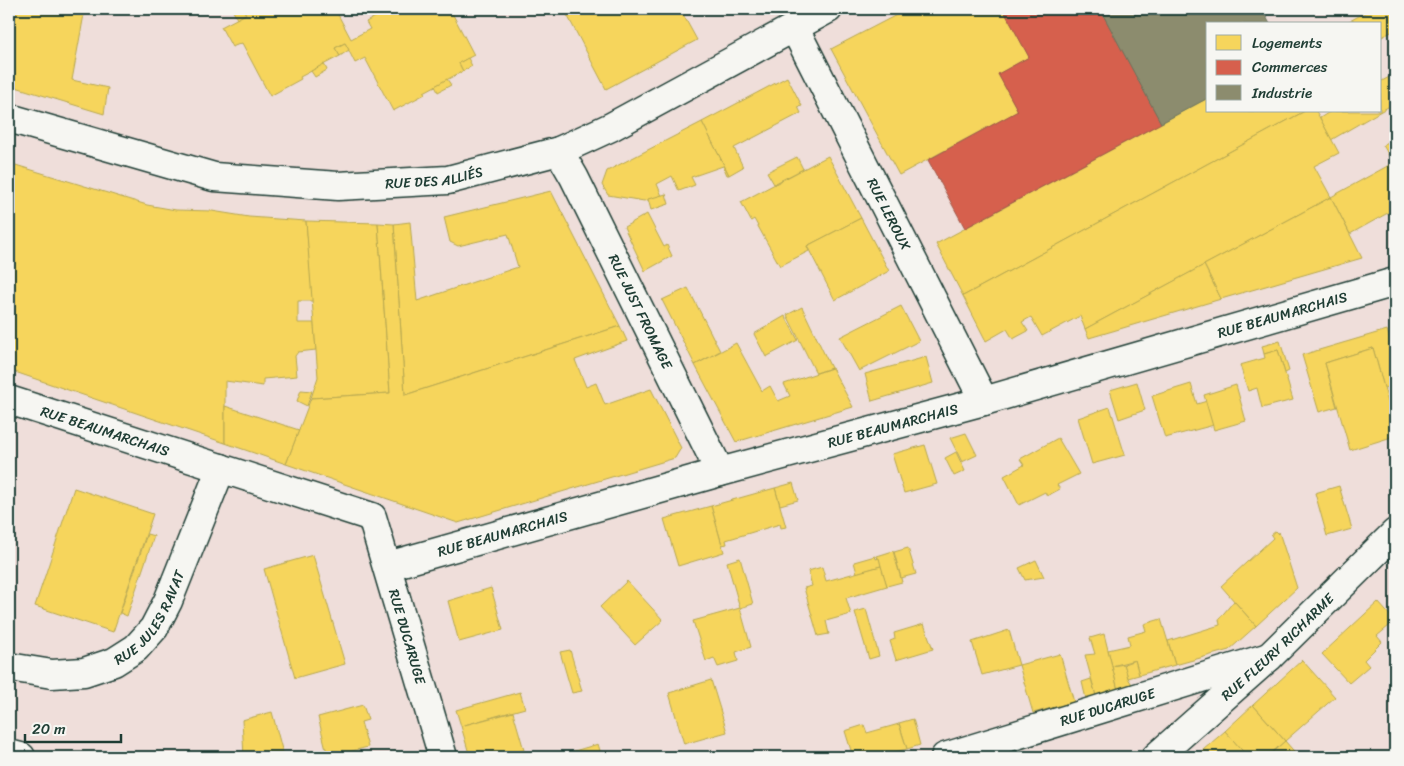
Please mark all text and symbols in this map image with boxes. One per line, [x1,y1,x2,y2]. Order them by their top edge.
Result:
legend [1206,22,1382,112]
text: Logements [1252,30,1322,56]
text: Commerces [1252,54,1328,80]
text: Industrie [1251,80,1312,106]
street label: RUE DES ALLIÉS [385,159,486,196]
street label: RUE LEROUX [860,173,918,255]
street label: RUE JUST FROMAGE [601,250,680,375]
street label: RUE BEAUMARCHAIS [1215,284,1351,346]
street label: RUE BEAUMARCHAIS [825,396,961,456]
street label: RUE BEAUMARCHAIS [37,399,173,464]
street label: RUE BEAUMARCHAIS [435,504,571,564]
street label: RUE JULES RAVAT [109,565,193,672]
street label: RUE DUCARUGE [381,586,433,688]
street label: RUE FLEURY RICHARME [1215,586,1341,707]
street label: RUE DUCARUGE [1057,681,1159,734]
scale bar [25,711,121,743]
text: 20 m [32,716,66,742]

